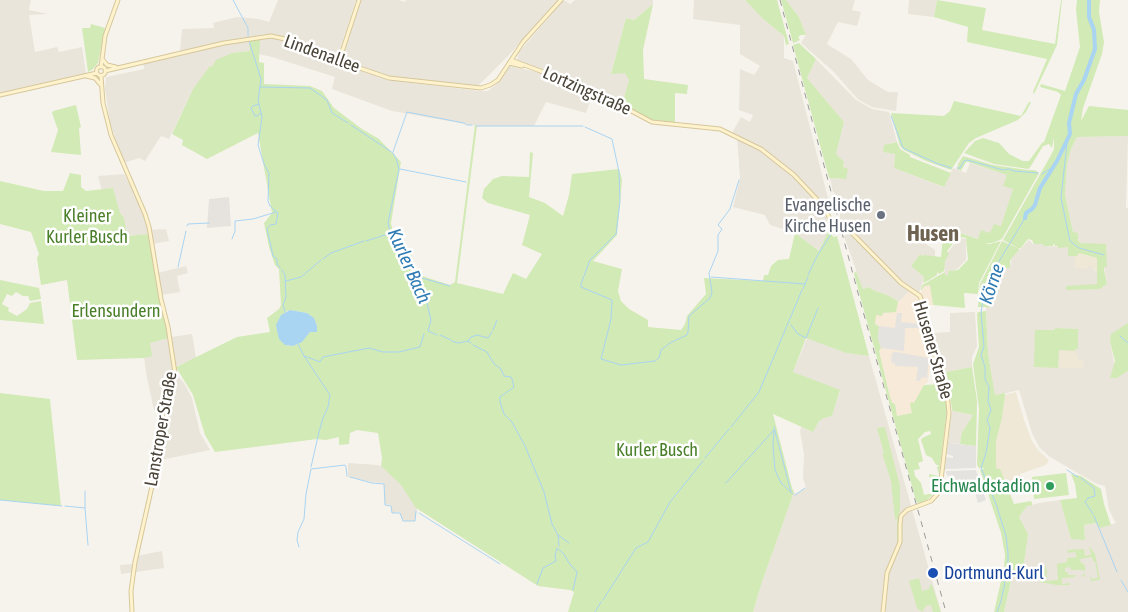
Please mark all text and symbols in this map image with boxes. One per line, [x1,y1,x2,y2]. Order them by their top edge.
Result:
street label: Lindenallee [281,30,363,78]
street label: Lortzingstraße [540,62,634,120]
place label: Evangelische Kirche Husen [784,194,871,236]
park label: Kleiner Kurler Busch [46,205,128,248]
marker: Evangelische Kirche Husen [875,209,887,221]
district label: Husen [907,221,959,247]
water label: Kurler Bach [382,225,436,307]
water label: Körne [974,261,1010,307]
street label: Husener Straße [909,298,957,402]
park label: Erlensundern [72,300,160,322]
street label: Lanstroper Straße [140,370,182,488]
park label: Kurler Busch [616,439,698,461]
place label: Eichwaldstadion [931,475,1040,497]
marker: Eichwaldstadion [1044,480,1056,492]
place label: Dortmund-Kurl [944,562,1044,584]
marker: Dortmund-Kurl [926,566,940,580]

